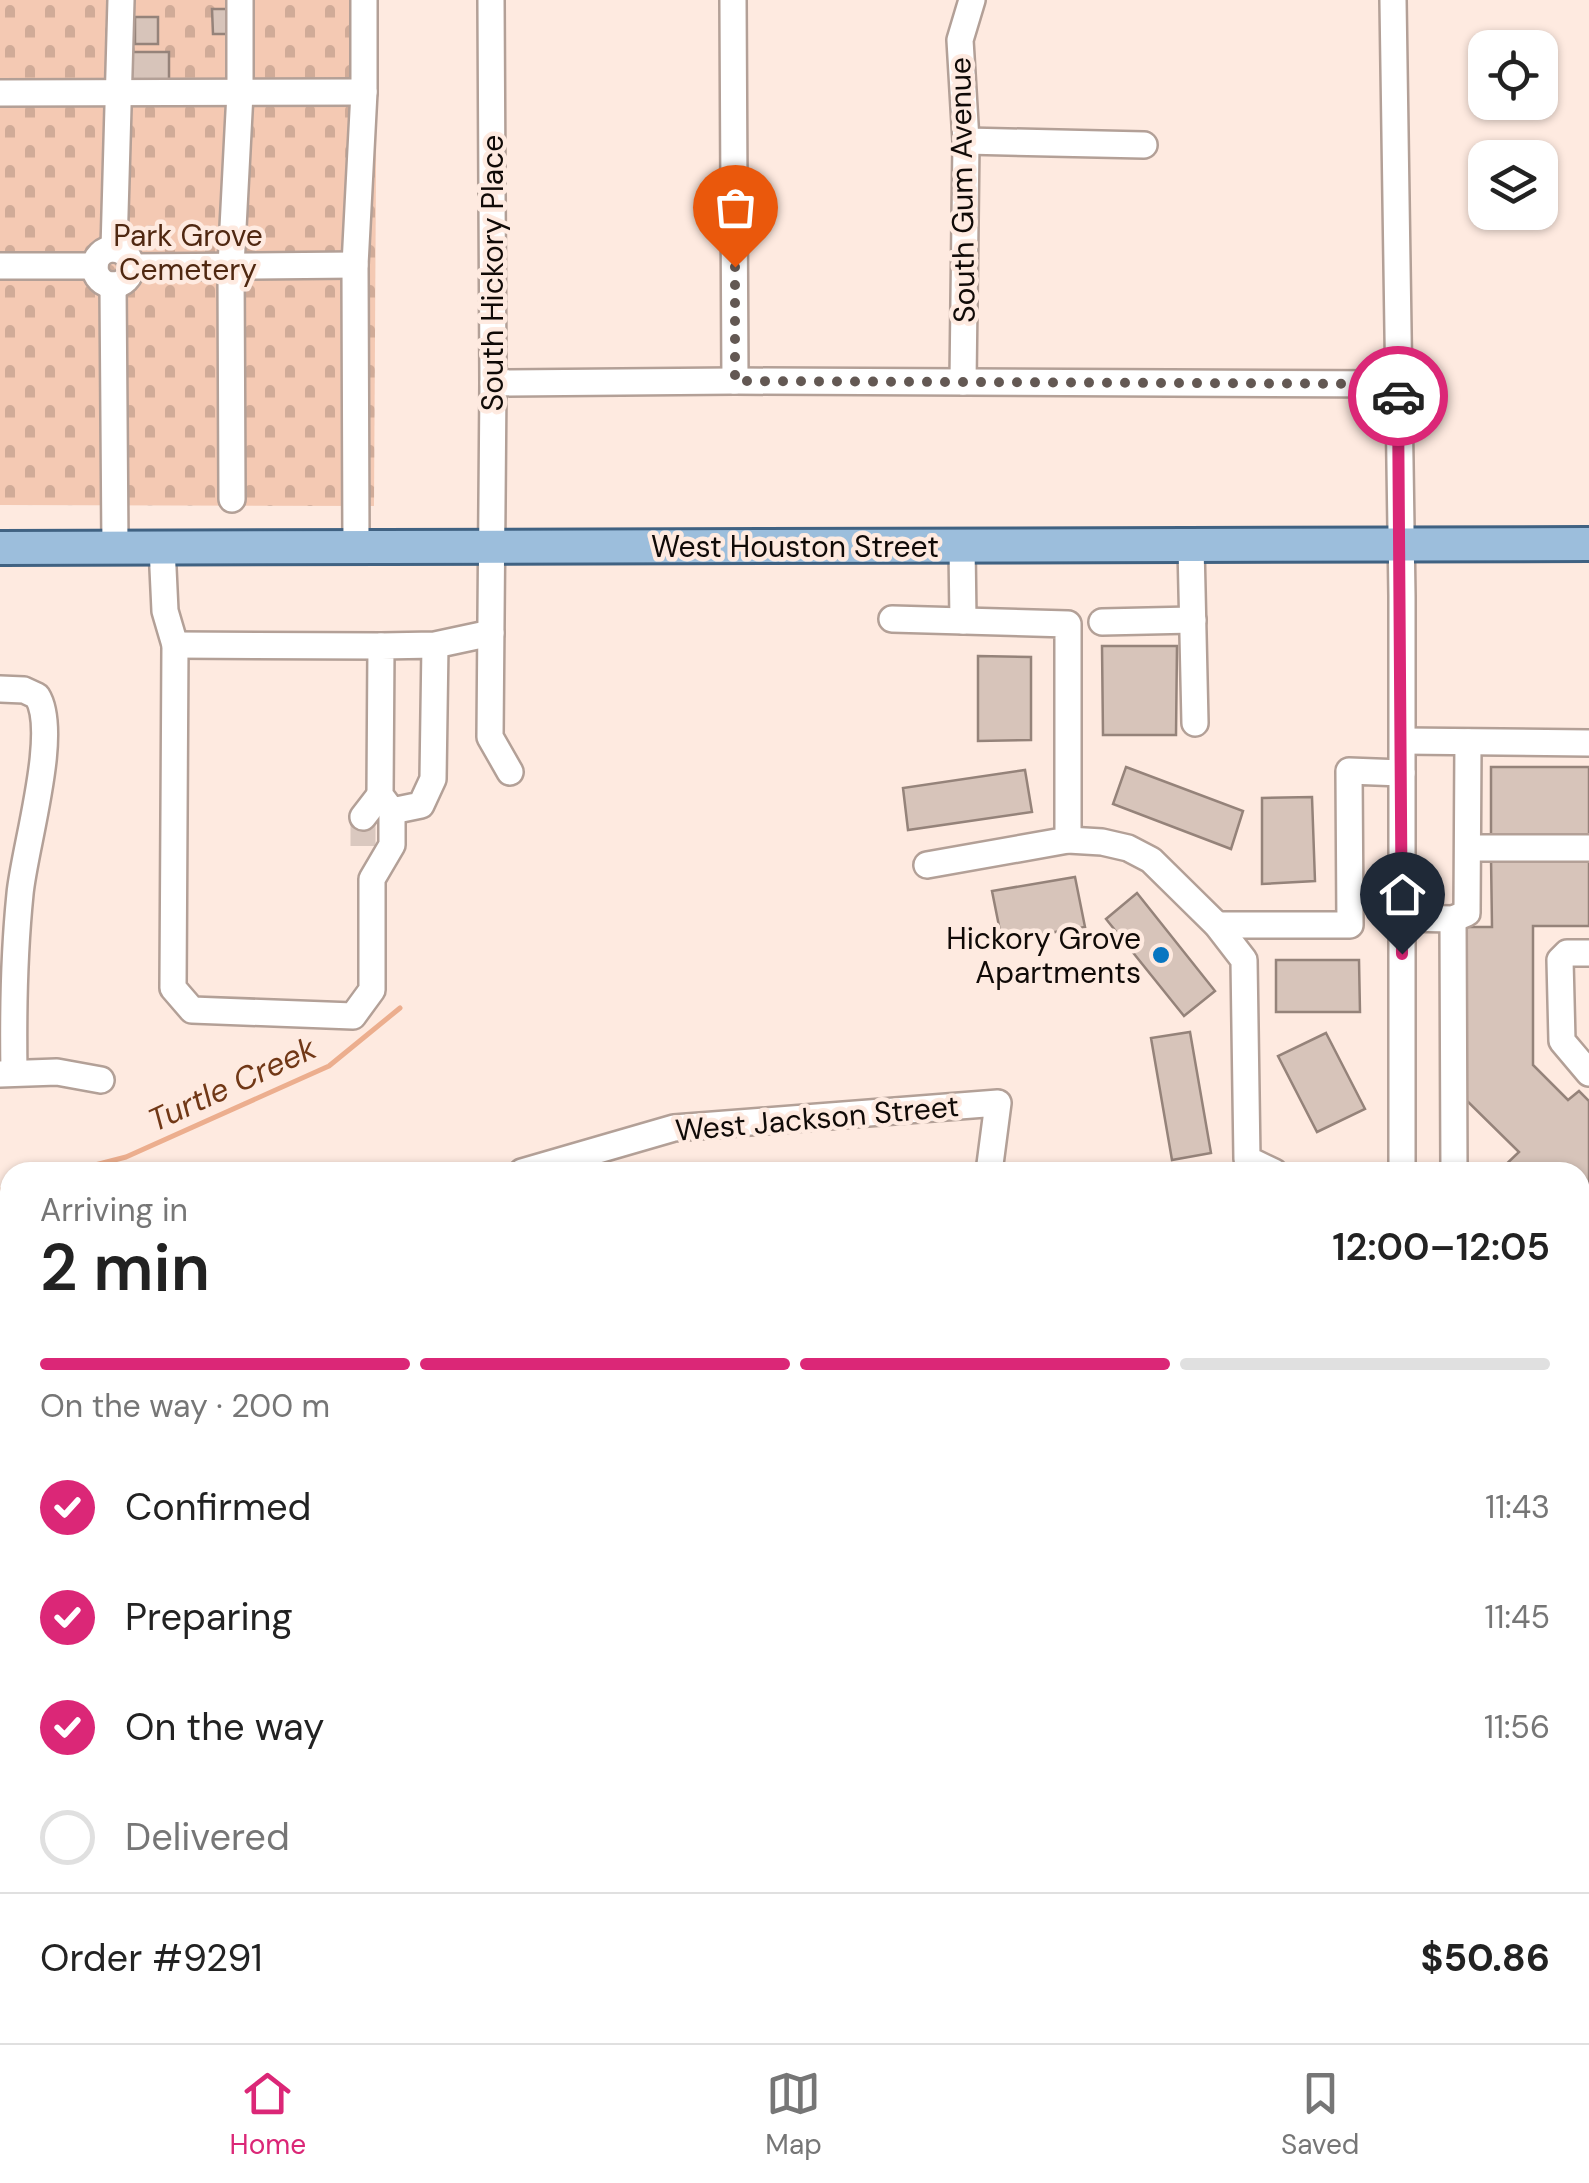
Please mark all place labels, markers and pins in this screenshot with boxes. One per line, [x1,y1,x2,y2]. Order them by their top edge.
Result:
pin [693,165,778,268]
pin [1360,852,1445,955]
place label: Hickory Grove Apartments [946,919,1141,992]
marker: Hickory Grove Apartments [1150,944,1172,966]

